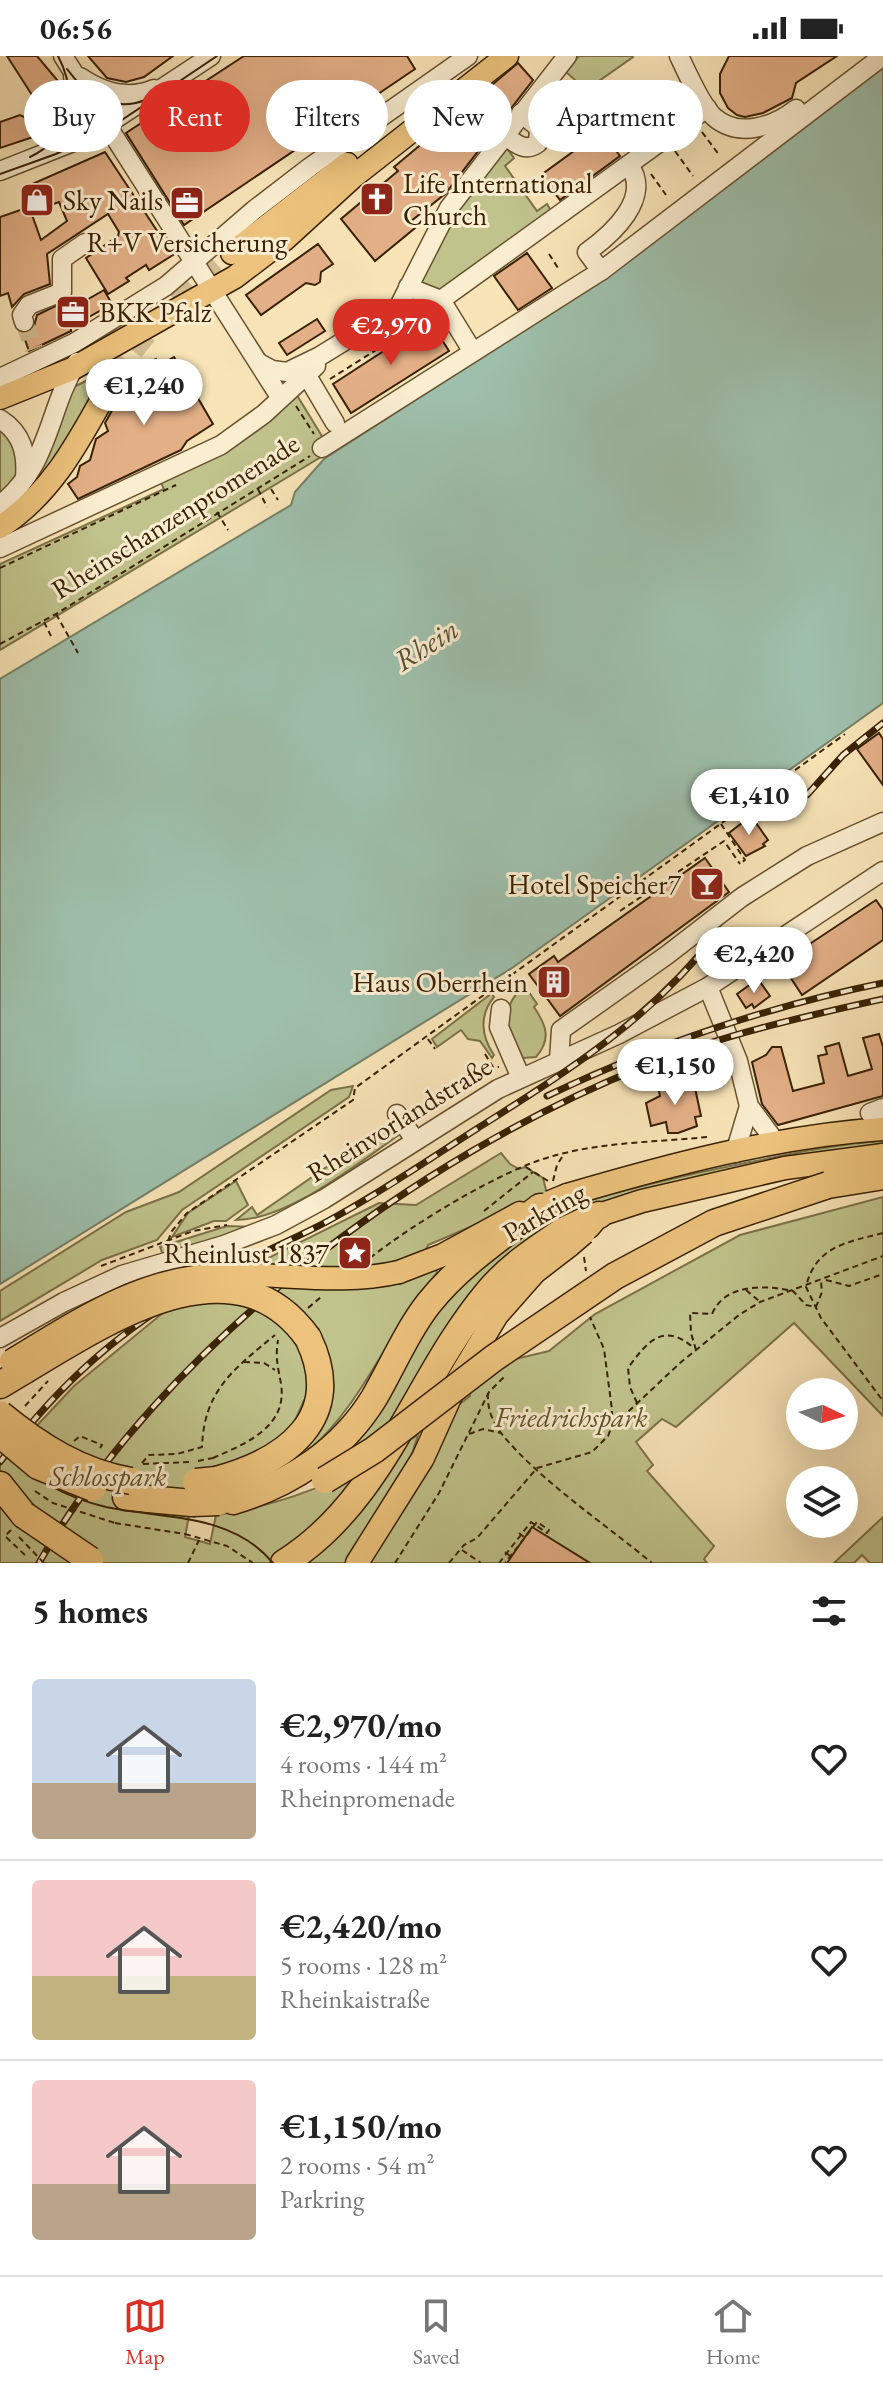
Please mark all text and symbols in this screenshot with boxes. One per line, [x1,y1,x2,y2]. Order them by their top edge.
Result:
text: 06:56 [40,9,112,48]
chip: Buy [24,80,123,152]
chip: Rent [139,80,250,152]
chip: Filters [266,80,388,152]
chip: New [404,80,512,152]
chip: Apartment [528,80,703,152]
place label: Life International Church [403,165,593,233]
church icon: Life International Church [358,180,396,218]
shop icon: Sky Nails [18,181,56,219]
place label: Sky Nails [63,182,163,218]
office icon: R+V Versicherung [168,184,206,222]
place label: R+V Versicherung [87,224,288,260]
office icon: BKK Pfalz [54,293,92,331]
place label: BKK Pfalz [99,294,212,330]
pin: €2,970 [326,299,456,367]
text: €2,970 [351,308,431,342]
pin: €1,240 [79,359,209,427]
text: €1,240 [104,368,184,402]
street label: Rheinschanzenpromenade [44,425,306,607]
water label: Rhein [386,609,466,680]
pin: €1,410 [684,769,814,837]
text: €1,410 [709,778,789,812]
bar icon: Hotel Speicher7 [688,865,726,903]
place label: Hotel Speicher7 [508,866,682,902]
pin: €2,420 [689,927,819,995]
text: €2,420 [714,936,794,970]
building icon: Haus Oberrhein [535,963,573,1001]
place label: Haus Oberrhein [352,964,528,1000]
pin: €1,150 [610,1039,740,1107]
street label: Rheinvorlandstraße [300,1048,498,1190]
text: €1,150 [635,1048,715,1082]
street label: Parkring [496,1173,593,1250]
place icon: Rheinlust 1837 [336,1234,374,1272]
place label: Rheinlust 1837 [163,1235,330,1271]
north arrow [786,1378,858,1450]
map controls [786,1378,858,1538]
park label: Friedrichspark [493,1399,648,1435]
park label: Schlosspark [48,1458,167,1494]
button: layers [786,1466,858,1538]
text: 5 homes [32,1589,148,1633]
icon: filters [807,1589,851,1633]
text: €2,970/mo [280,1703,442,1747]
icon: home [96,1711,192,1807]
icon: heart [807,1737,851,1781]
text: 4 rooms · 144 m² [280,1747,447,1781]
text: Rheinpromenade [280,1781,455,1815]
text: €2,420/mo [280,1904,442,1948]
icon: home [96,1912,192,2008]
icon: heart [807,1938,851,1982]
text: 5 rooms · 128 m² [280,1948,447,1982]
text: Rheinkaistraße [280,1982,430,2016]
text: €1,150/mo [280,2104,442,2148]
icon: home [96,2112,192,2208]
icon: heart [807,2138,851,2182]
text: 2 rooms · 54 m² [280,2148,435,2182]
text: Parkring [280,2182,364,2216]
tab: Map [123,2294,167,2371]
tab: Saved [413,2294,460,2371]
tab: Home [706,2294,760,2371]

